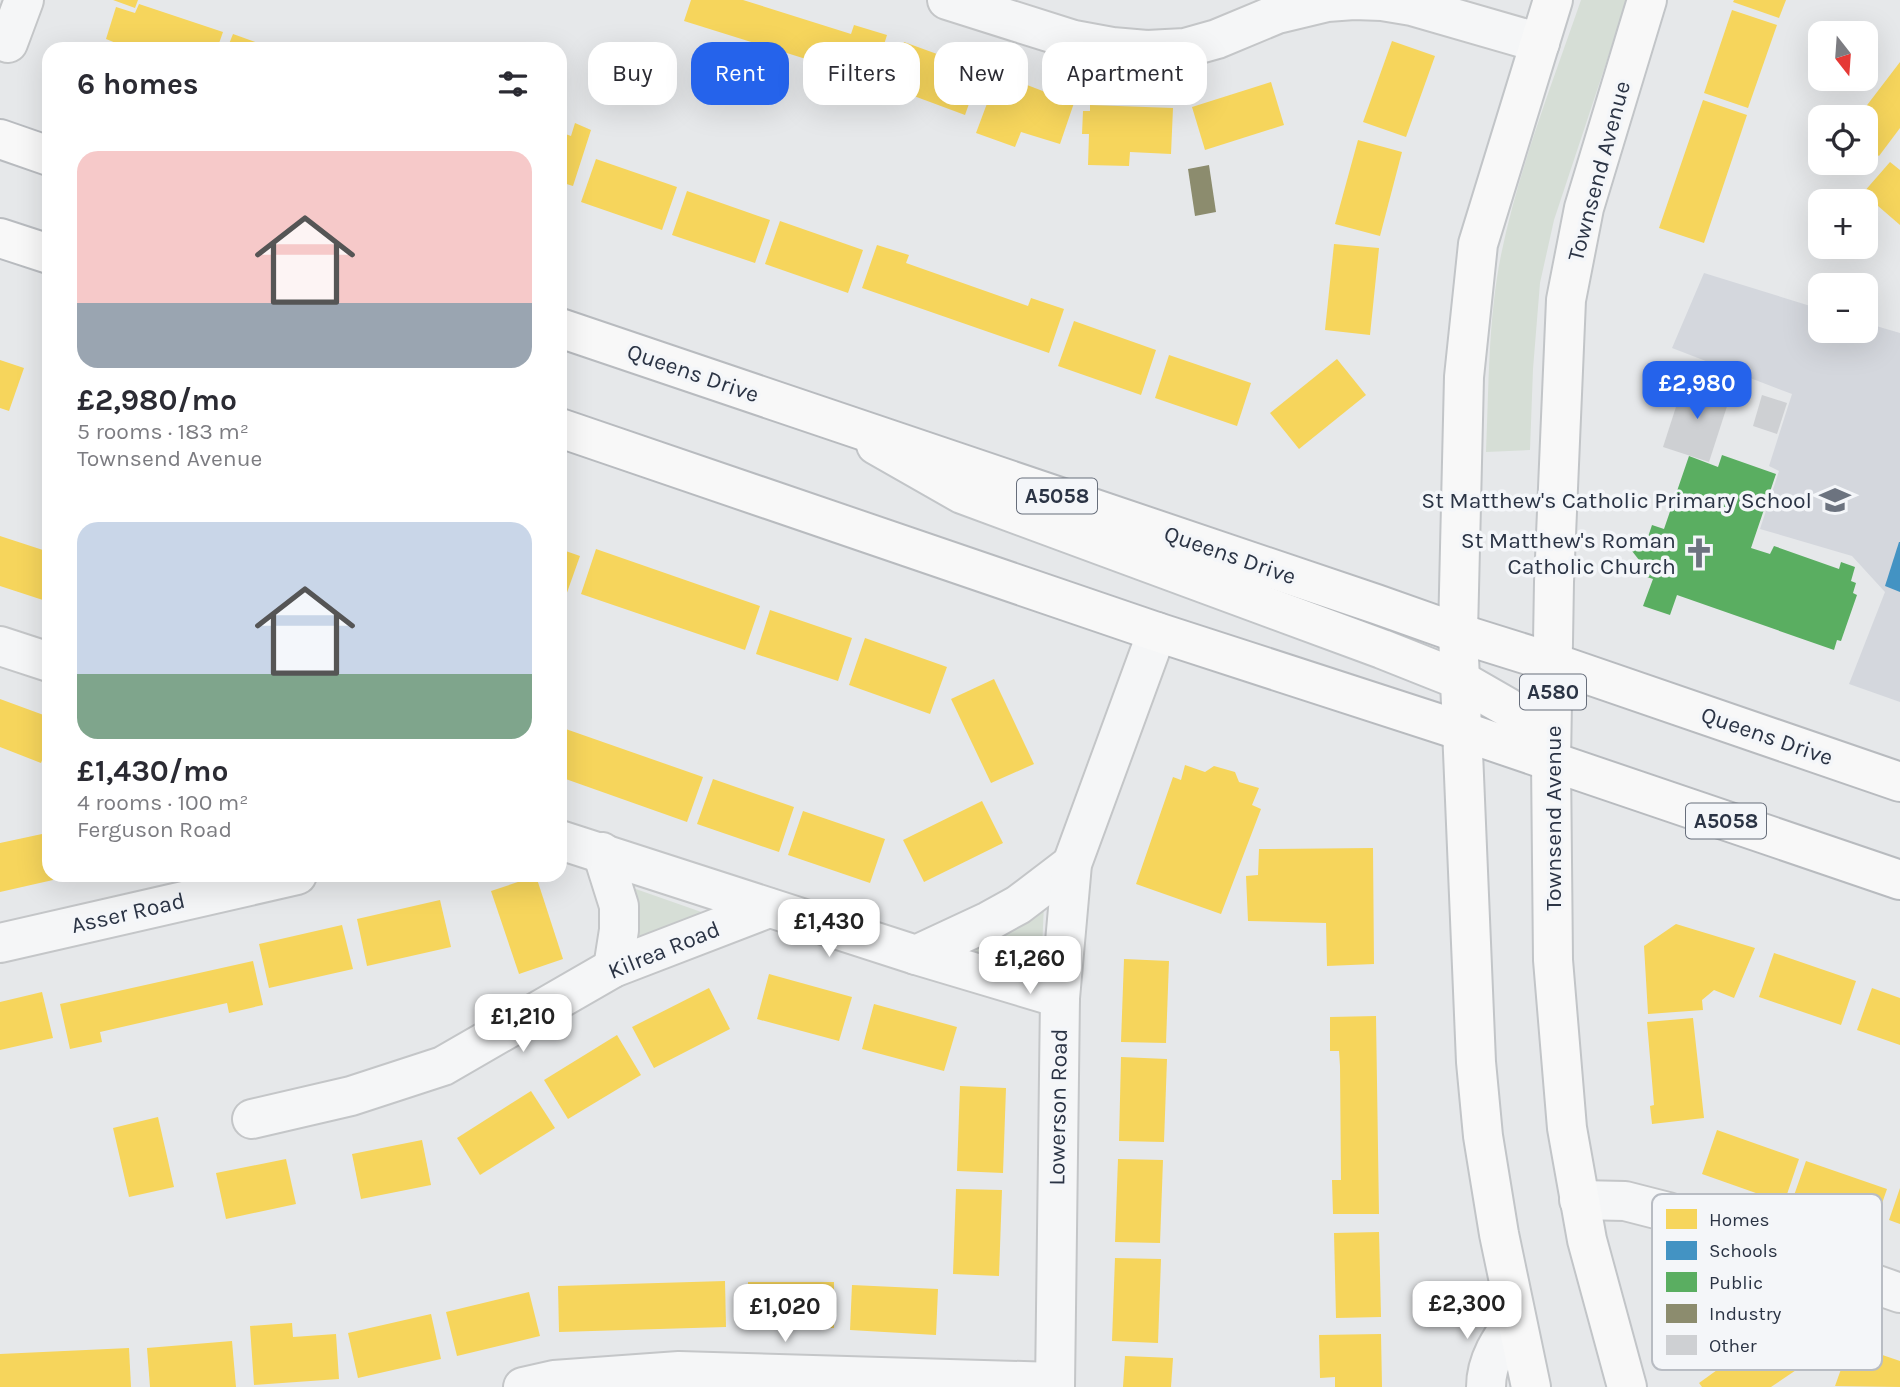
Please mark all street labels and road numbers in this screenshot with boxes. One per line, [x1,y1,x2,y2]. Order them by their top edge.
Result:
street label: Townsend Avenue [1562,78,1636,264]
street label: Queens Drive [624,338,762,408]
road number: A5058 [1017,478,1097,514]
street label: Queens Drive [1161,520,1299,590]
road number: A580 [1520,674,1586,710]
street label: Queens Drive [1698,701,1836,771]
street label: Townsend Avenue [1540,725,1567,911]
road number: A5058 [1686,804,1766,838]
street label: Asser Road [68,887,188,939]
street label: Kilrea Road [604,915,724,985]
street label: Lowerson Road [1043,1028,1073,1186]

